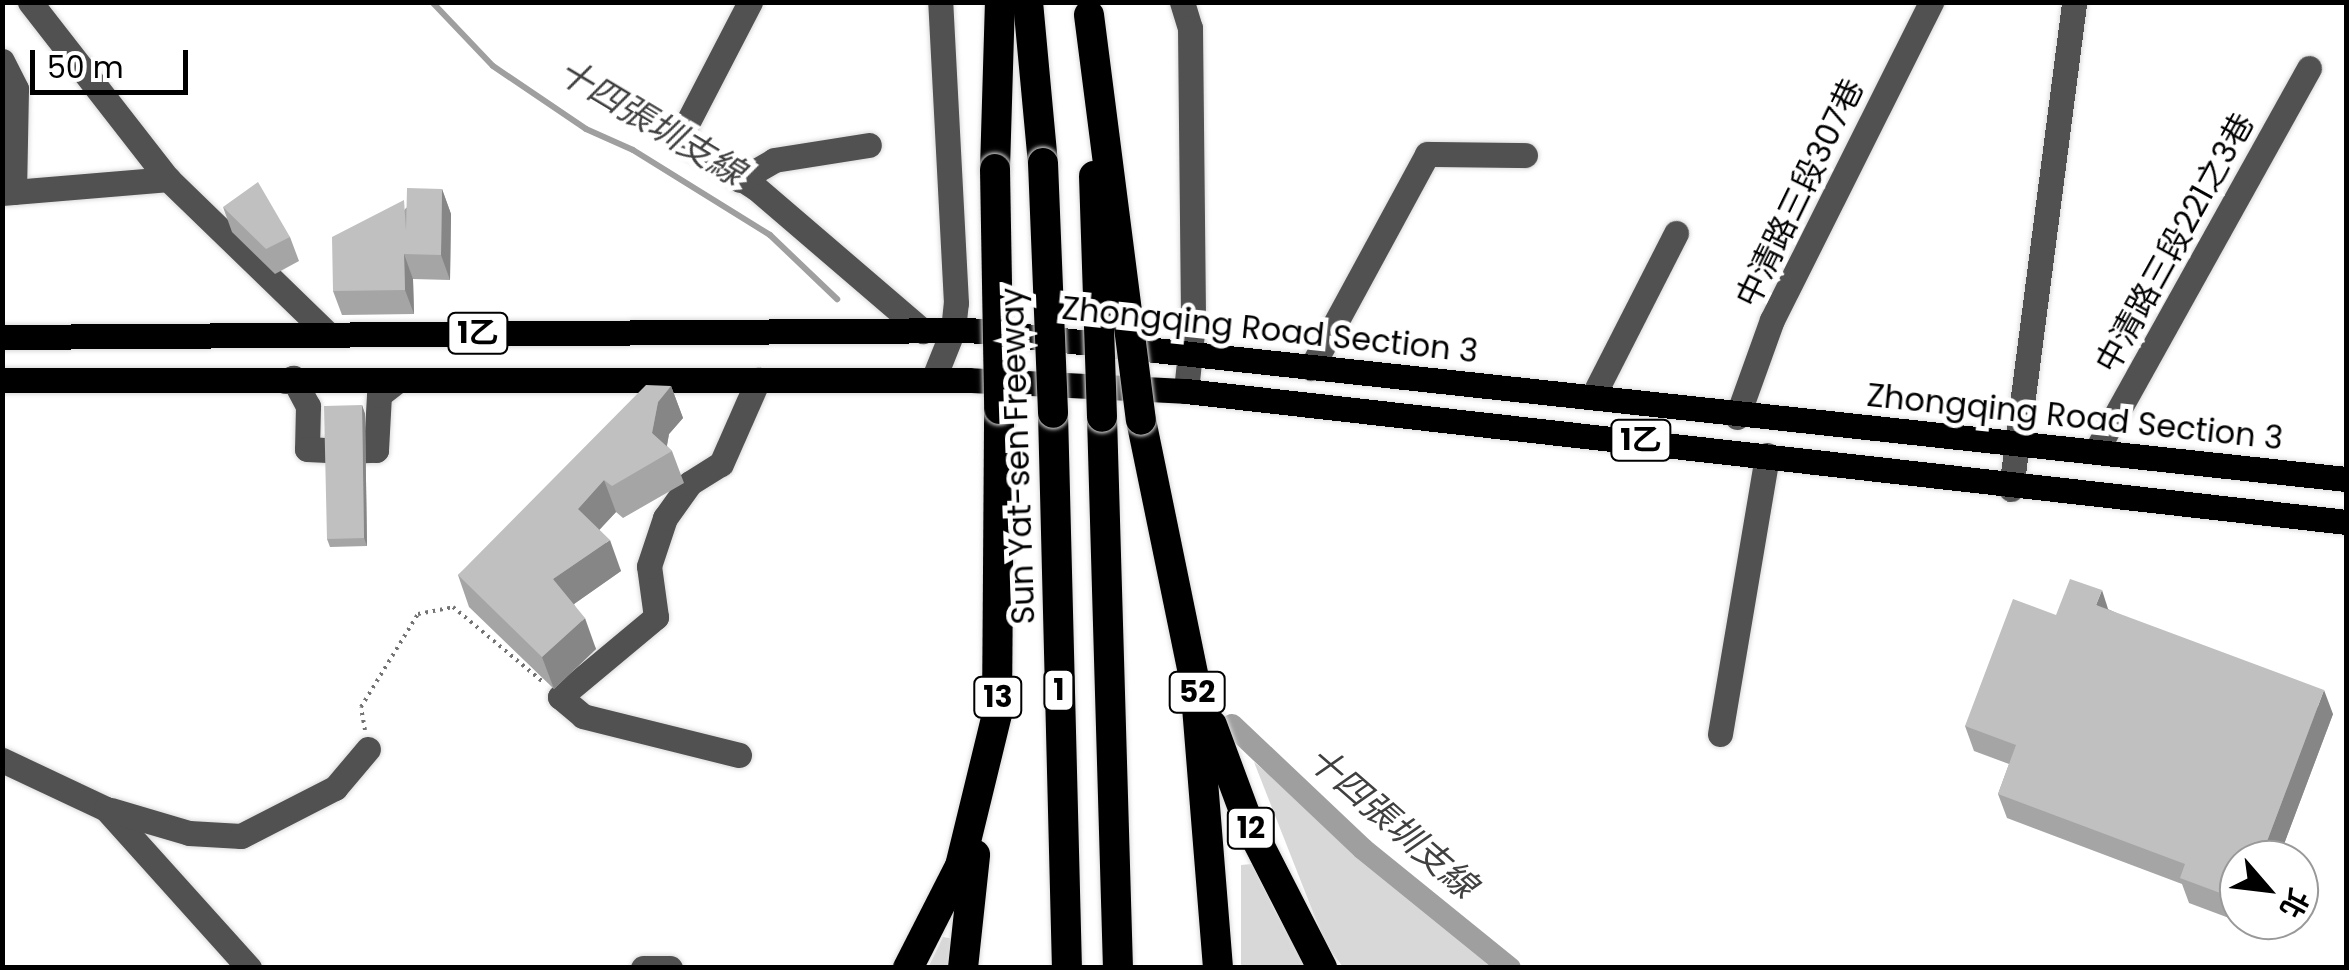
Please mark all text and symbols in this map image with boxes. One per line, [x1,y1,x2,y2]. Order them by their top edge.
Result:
scale bar [35,30,192,92]
text: 50 m [47,46,124,89]
water label: 十四張圳支線 [550,50,752,194]
street label: 中清路三段307巷 [1728,73,1872,313]
street label: 中清路三段221之3巷 [2088,107,2262,379]
street label: Sun Yat-sen Freeway [993,287,1043,625]
street label: Zhongqing Road Section 3 [1060,289,1480,371]
road number: 1乙 [446,308,510,358]
street label: Zhongqing Road Section 3 [1865,376,2285,458]
road number: 1乙 [1608,415,1674,465]
road number: 1 [1042,665,1076,715]
road number: 52 [1167,667,1227,717]
road number: 13 [973,672,1023,722]
water label: 十四張圳支線 [1299,737,1485,907]
road number: 12 [1226,803,1276,853]
north arrow [2219,840,2319,940]
text: 北 [2270,882,2318,925]

